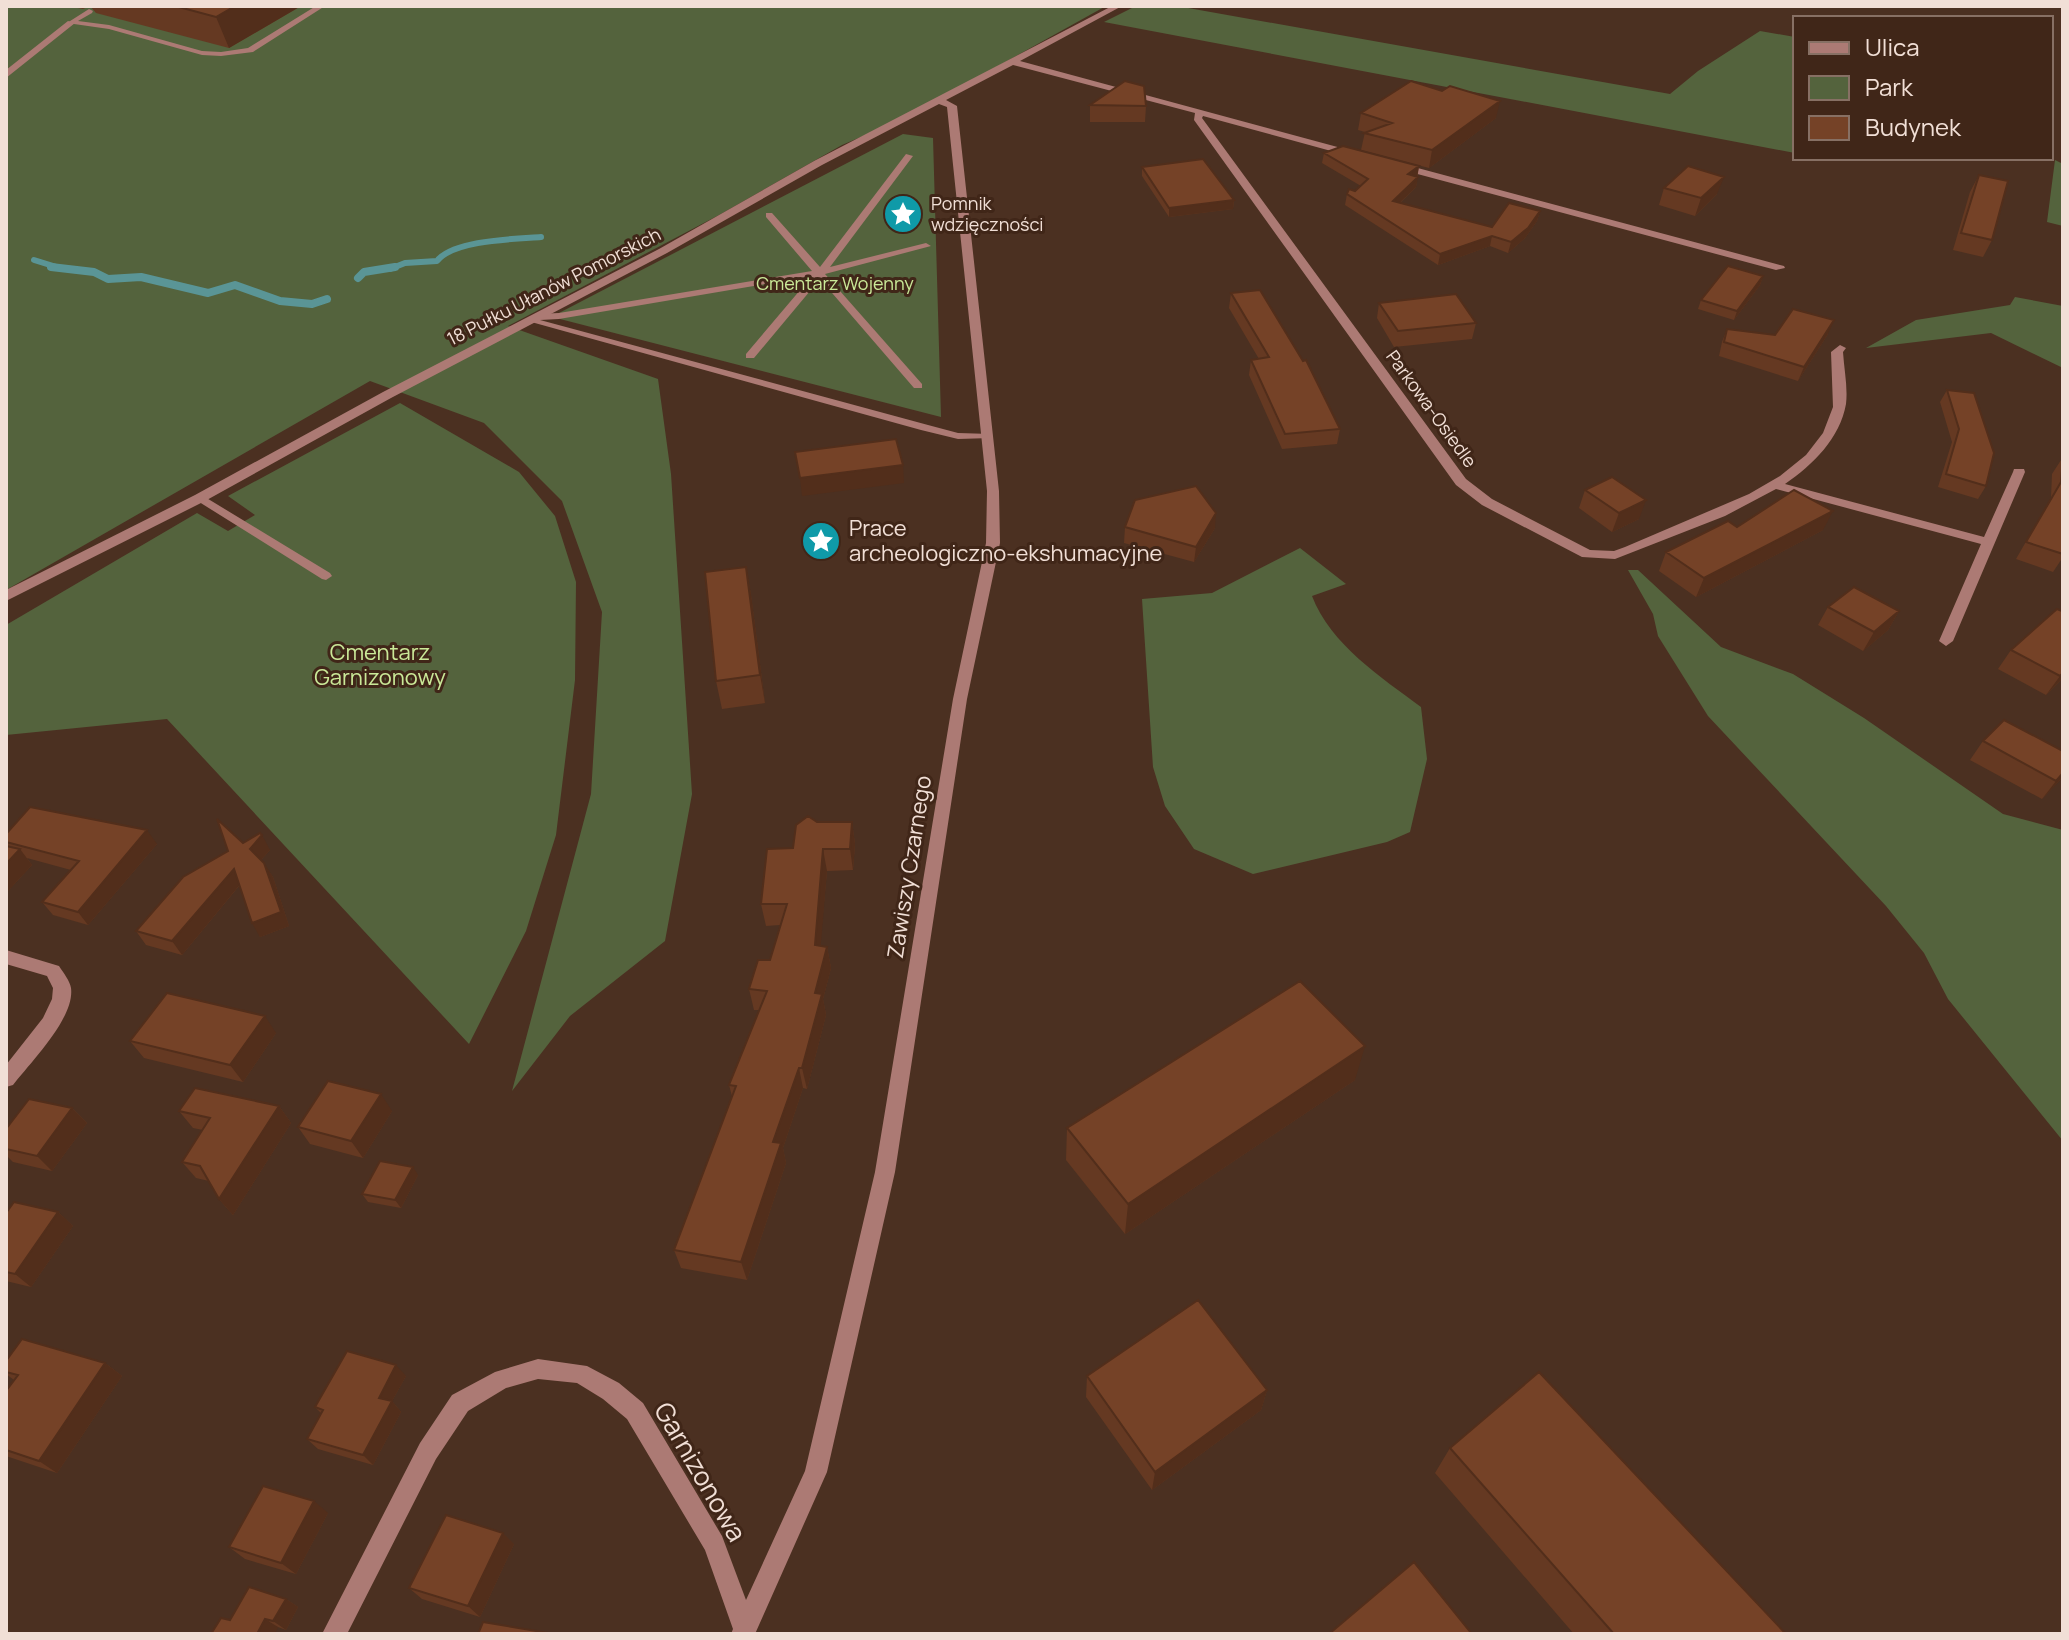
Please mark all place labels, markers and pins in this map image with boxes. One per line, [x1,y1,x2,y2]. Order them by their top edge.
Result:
place label: Pomnik wdzięczności [931,191,1043,236]
place icon: Pomnik wdzięczności [882,193,924,235]
place label: Prace archeologiczno-ekshumacyjne [849,513,1162,568]
place icon: Prace archeologiczno-ekshumacyjne [800,520,842,562]

